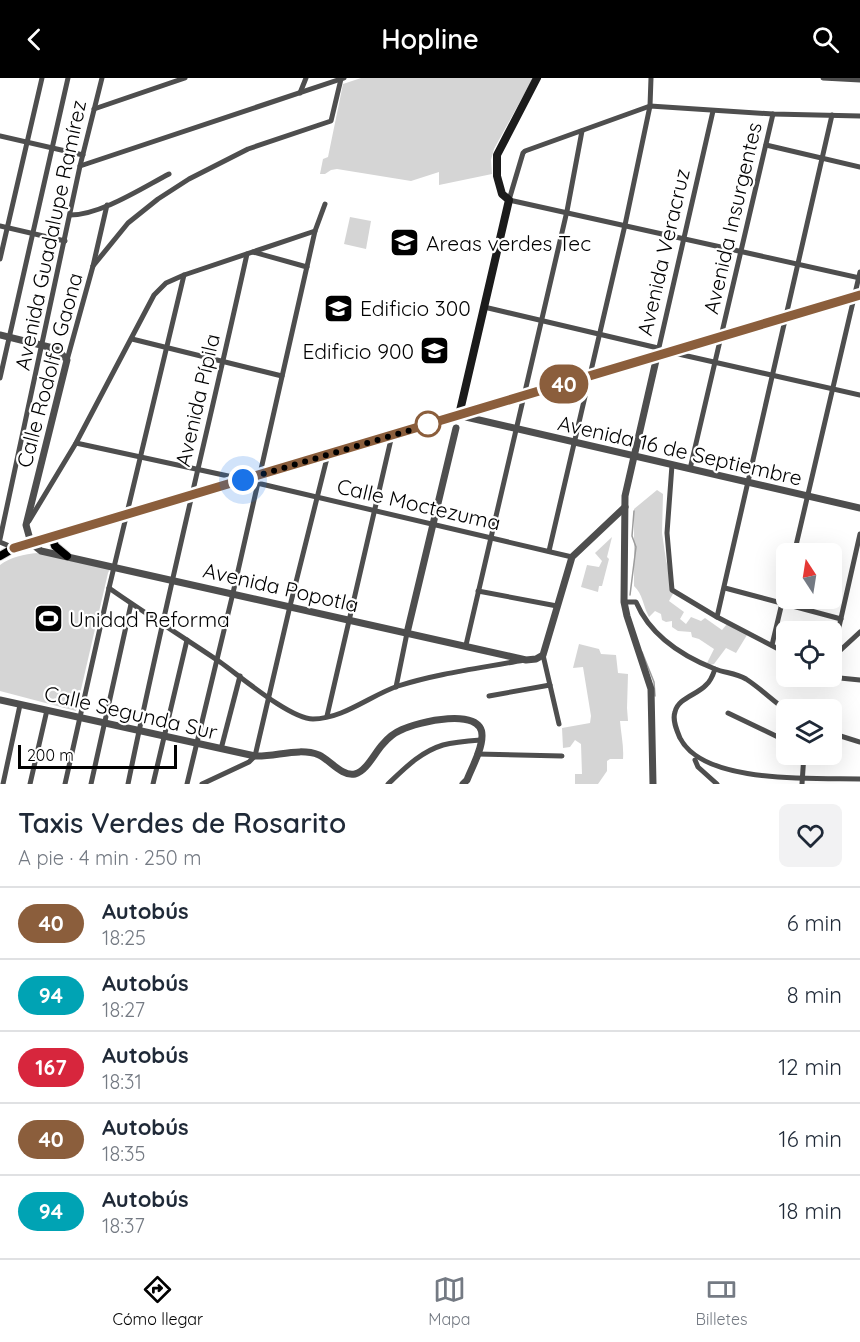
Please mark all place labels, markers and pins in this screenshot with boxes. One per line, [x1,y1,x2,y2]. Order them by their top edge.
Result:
school or university icon: Areas verdes Tec [389,227,421,259]
place label: Areas verdes Tec [426,230,591,256]
school or university icon: Edificio 300 [323,292,355,324]
place label: Edificio 300 [360,295,471,321]
school or university icon: Edificio 900 [419,335,451,367]
place label: Edificio 900 [302,338,414,364]
unlabelled marker [415,411,441,437]
sports icon: Unidad Reforma [32,603,64,635]
place label: Unidad Reforma [69,606,230,632]

